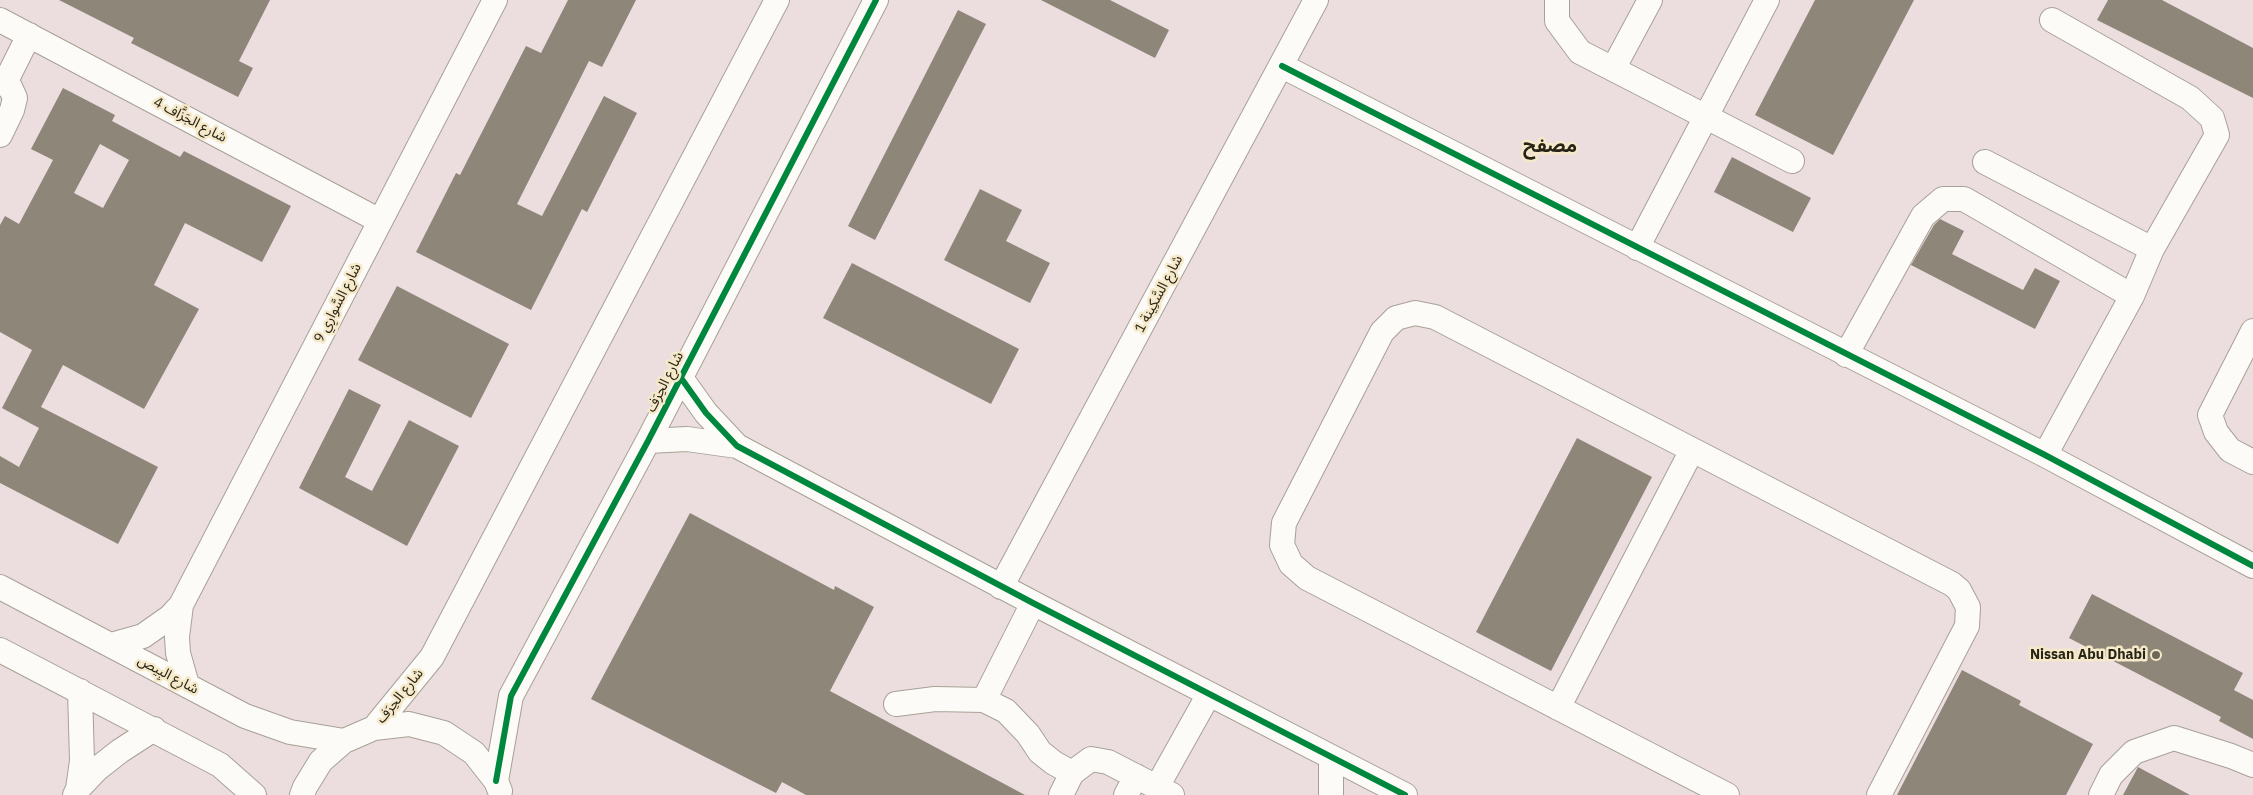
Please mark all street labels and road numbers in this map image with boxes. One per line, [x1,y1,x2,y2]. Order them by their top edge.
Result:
street label: شارع الجَزَّاف 4 [151,94,229,146]
street label: شارع السَّكِينة 1 [1132,252,1186,336]
street label: شارع السَّوارِي 9 [311,260,365,346]
street label: شارع الحِرَف [643,349,687,415]
street label: شارع البِيص [135,652,201,698]
street label: شارع الحِرَف [373,665,427,727]

